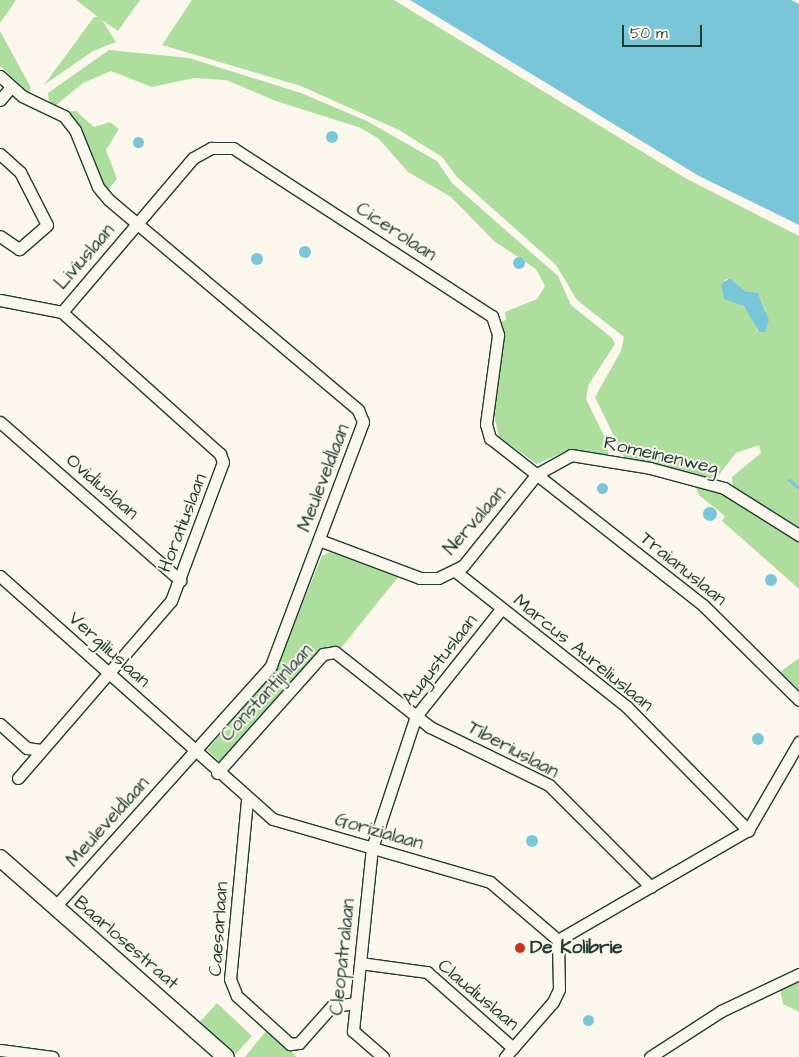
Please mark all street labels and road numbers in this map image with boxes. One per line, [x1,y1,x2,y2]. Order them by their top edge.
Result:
street label: Cicerolaan [351,197,441,267]
street label: Liviuslaan [50,219,120,295]
street label: Meuleveldlaan [293,421,355,535]
street label: Romeinenweg [601,432,721,480]
street label: Ovidiuslaan [61,449,143,525]
street label: Horatiuslaan [154,470,212,576]
street label: Nervalaan [439,482,511,560]
street label: Traianuslaan [635,527,731,611]
street label: Marcus Aureliuslaan [508,589,658,717]
street label: Vergiliuslaan [63,607,155,693]
street label: Augustuslaan [397,610,483,710]
street label: Constantijnlaan [216,639,318,747]
street label: Tiberiuslaan [463,716,563,784]
street label: Meuleveldlaan [62,772,154,872]
street label: Gorizialaan [332,809,426,855]
street label: Caesarlaan [204,881,234,977]
street label: Baarlosestraat [69,891,183,995]
street label: Cleopatralaan [326,897,360,1017]
street label: Claudiuslaan [433,954,523,1036]

